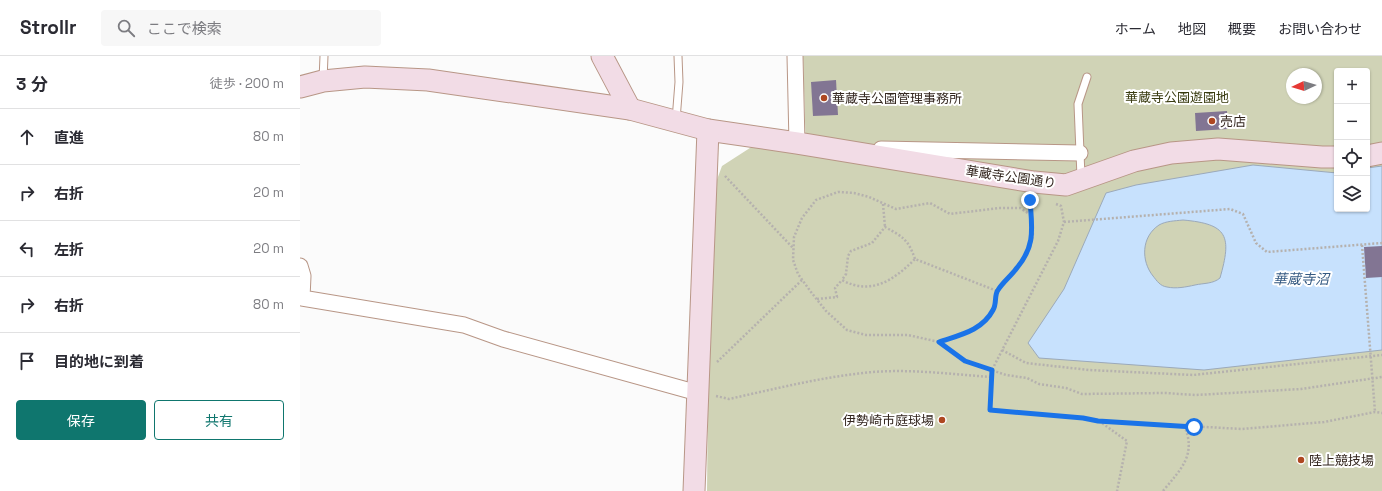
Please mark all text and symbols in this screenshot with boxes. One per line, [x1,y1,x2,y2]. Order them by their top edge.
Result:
search box [101,10,381,46]
text: Strollr [20,15,77,40]
icon: search [115,17,137,39]
text: ここで検索 [147,19,222,38]
text: ホーム [1114,20,1156,38]
text: 地図 [1178,20,1206,38]
text: 概要 [1228,20,1256,38]
text: お問い合わせ [1278,20,1362,38]
north arrow [1286,68,1322,104]
map controls [1334,68,1370,212]
button: + [1334,68,1370,104]
text: 3 分 [16,73,48,95]
text: 徒歩 · 200 m [210,75,284,92]
park label: 華蔵寺公園遊園地 [1125,89,1229,106]
place label: 華蔵寺公園管理事務所 [832,90,962,107]
marker: 華蔵寺公園管理事務所 [819,93,829,103]
button: − [1334,104,1370,140]
place label: 売店 [1220,113,1246,130]
marker: 売店 [1207,116,1217,126]
icon: ahead [16,126,38,148]
text: 直進 [54,128,84,147]
text: 80 m [253,128,284,145]
button: locate [1334,140,1370,176]
street label: 華蔵寺公園通り [965,162,1057,192]
button: layers [1334,176,1370,212]
icon: right [16,182,38,204]
text: 右折 [54,184,84,203]
text: 20 m [253,184,284,201]
route end [1021,191,1039,209]
icon: left [16,238,38,260]
text: 左折 [54,240,84,259]
text: 20 m [253,240,284,257]
water label: 華蔵寺沼 [1273,270,1331,288]
icon: right [16,294,38,316]
text: 右折 [54,296,84,315]
text: 80 m [253,296,284,313]
icon: arrive [16,350,38,372]
text: 目的地に到着 [54,352,144,371]
button: 保存 [16,400,146,440]
button: 共有 [154,400,284,440]
place label: 伊勢崎市庭球場 [843,412,934,429]
marker: 伊勢崎市庭球場 [937,415,947,425]
route start [1185,418,1203,436]
place label: 陸上競技場 [1309,452,1374,469]
marker: 陸上競技場 [1296,455,1306,465]

